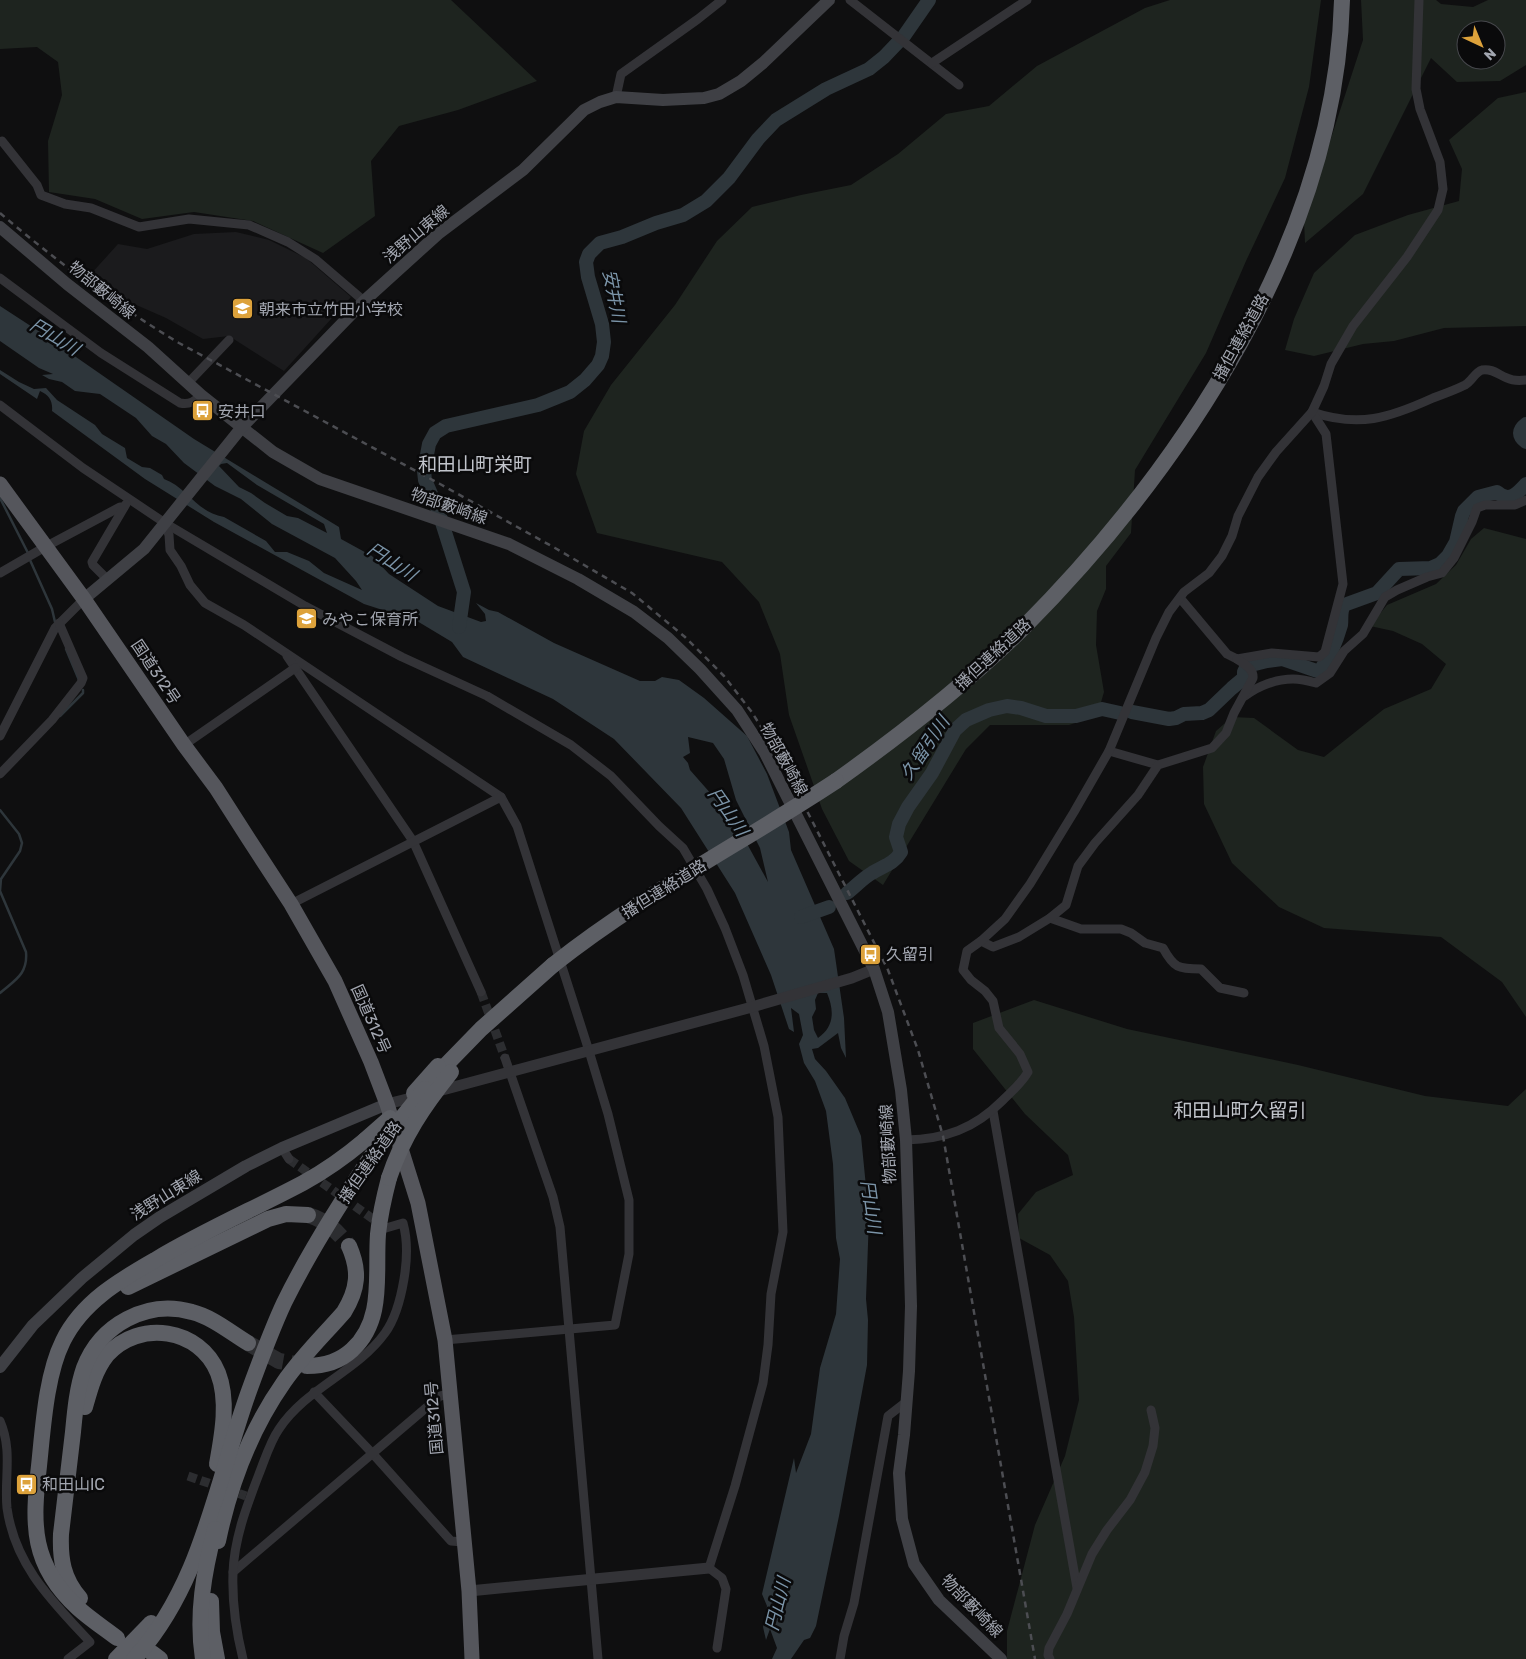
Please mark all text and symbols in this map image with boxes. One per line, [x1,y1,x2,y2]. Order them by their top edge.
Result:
north arrow [1456,20,1506,70]
text: N [1480,44,1499,64]
street label: 浅野山東線 [379,201,453,267]
street label: 物部藪崎線 [65,257,139,323]
water label: 安井川 [598,267,630,327]
street label: 播但連絡道路 [1209,290,1273,384]
school or university icon: 朝来市立竹田小学校 [231,297,255,321]
place label: 朝来市立竹田小学校 [259,300,403,319]
water label: 円山川 [26,314,86,361]
bus stop icon: 安井口 [190,399,214,423]
place label: 安井口 [218,402,266,421]
district label: 和田山町栄町 [418,453,532,476]
street label: 物部藪崎線 [408,484,490,528]
water label: 円山川 [363,538,422,587]
school or university icon: みやこ保育所 [294,607,318,631]
place label: みやこ保育所 [322,610,418,629]
street label: 播但連絡道路 [951,614,1035,694]
street label: 国道312号 [128,636,184,708]
water label: 久留引川 [896,710,955,784]
street label: 物部藪崎線 [756,719,812,799]
water label: 円山川 [704,784,754,842]
street label: 播但連絡道路 [618,856,710,922]
bus stop icon: 久留引 [858,942,882,966]
place label: 久留引 [886,945,934,964]
street label: 国道312号 [347,982,395,1056]
district label: 和田山町久留引 [1173,1099,1307,1122]
street label: 物部藪崎線 [876,1104,900,1184]
street label: 播但連絡道路 [335,1117,405,1207]
street label: 浅野山東線 [127,1166,205,1224]
water label: 円山川 [856,1179,886,1237]
street label: 国道312号 [421,1381,447,1455]
bus stop icon: 和田山IC [14,1472,38,1496]
place label: 和田山IC [42,1475,105,1494]
street label: 物部藪崎線 [937,1571,1007,1641]
water label: 円山川 [761,1573,796,1633]

